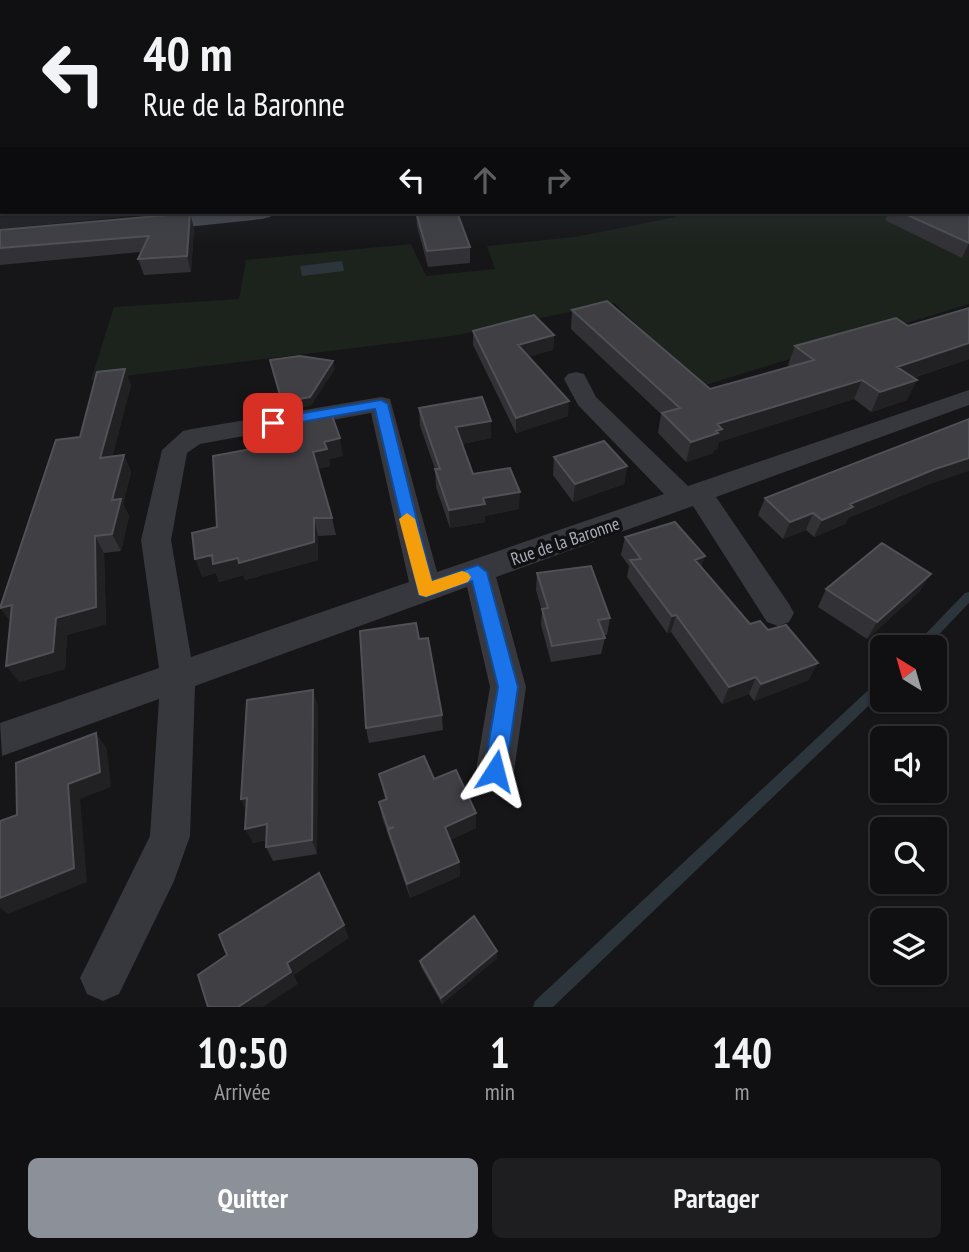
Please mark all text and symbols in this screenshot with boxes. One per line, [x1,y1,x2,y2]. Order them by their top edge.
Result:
text: 40 m [143,21,232,85]
icon: left [28,28,119,119]
text: Rue de la Baronne [143,83,345,125]
icon: left [393,161,431,199]
icon: ahead [466,161,504,199]
icon: right [539,161,577,199]
pin [243,393,303,453]
icon: arrive [254,404,292,442]
street label: Rue de la Baronne [508,512,622,570]
north arrow [870,635,947,712]
map controls [870,635,947,985]
button: sound [870,726,947,803]
position arrow [458,734,532,808]
button: search [870,817,947,894]
button: layers [870,908,947,985]
text: 10:50 [197,1025,288,1080]
text: 1 [490,1025,510,1080]
text: 140 [712,1025,772,1080]
text: Arrivée [214,1077,270,1106]
text: min [485,1077,515,1106]
text: m [734,1077,749,1106]
button: Quitter [28,1158,478,1238]
button: Partager [492,1158,941,1238]

